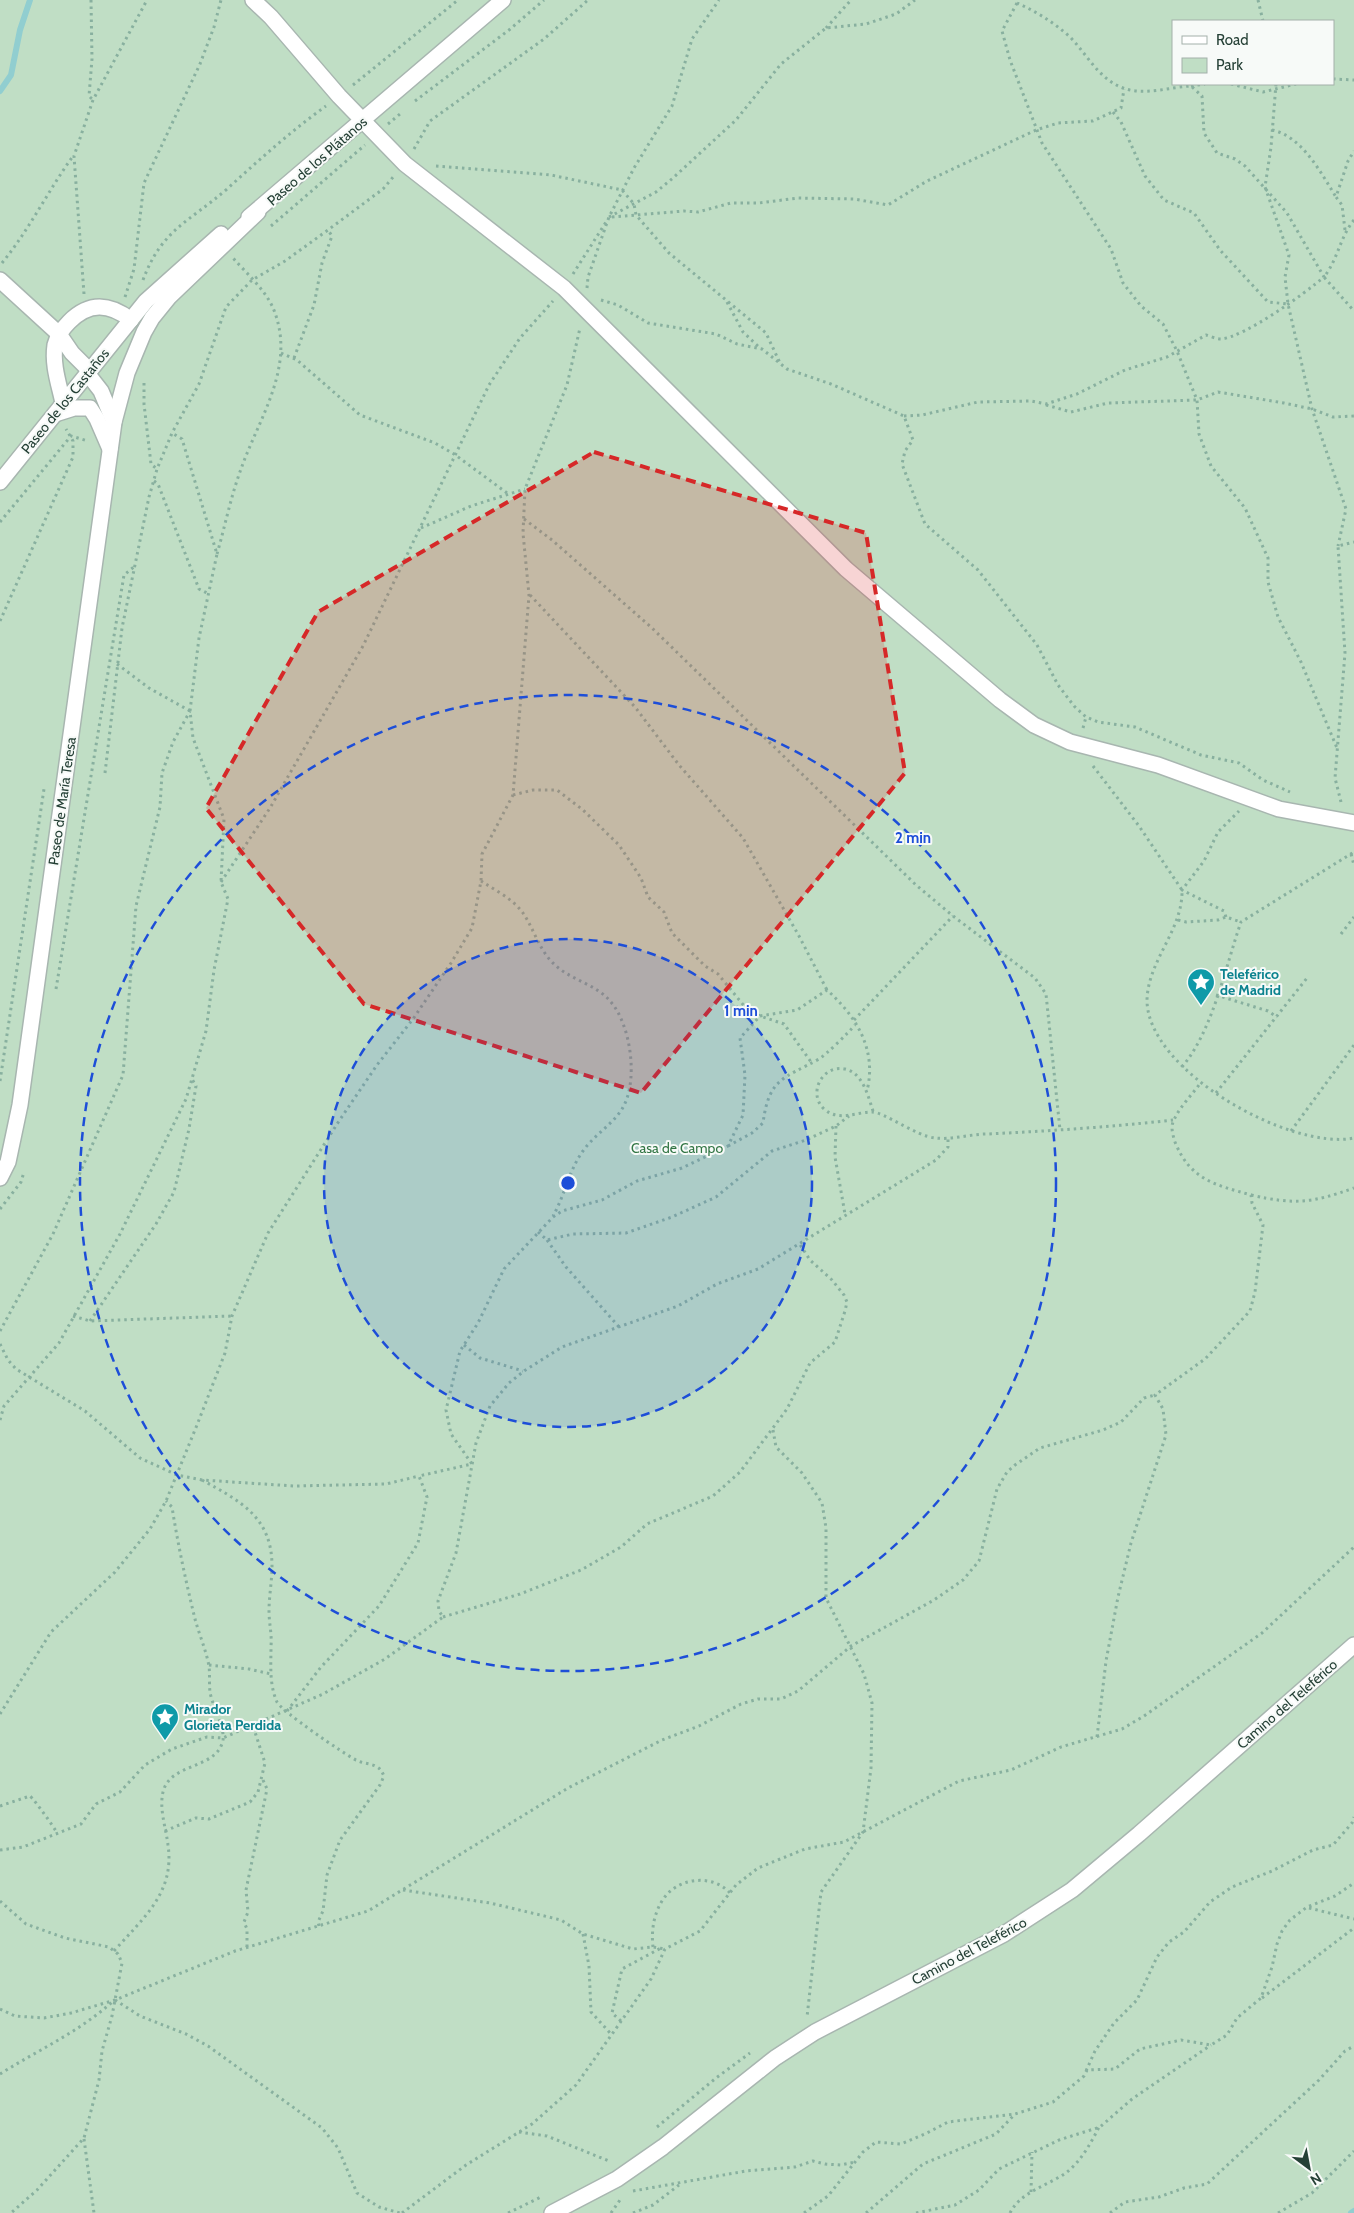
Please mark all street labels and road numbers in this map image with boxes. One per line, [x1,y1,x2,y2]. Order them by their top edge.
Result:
street label: Paseo de los Plátanos [263,112,371,209]
street label: Paseo de los Castaños [17,345,113,457]
street label: Paseo de María Teresa [44,736,80,866]
street label: Camino del Teleférico [1233,1655,1341,1753]
street label: Camino del Teleférico [908,1913,1030,1989]

